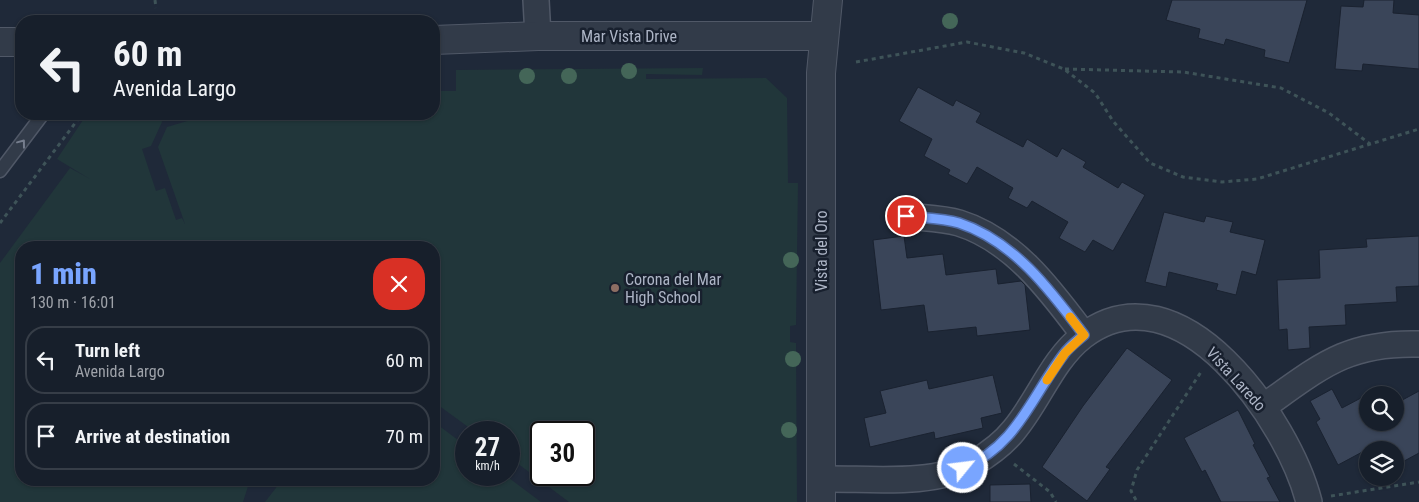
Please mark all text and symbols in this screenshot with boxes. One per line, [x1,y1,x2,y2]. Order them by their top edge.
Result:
street label: Mar Vista Drive [581,27,677,46]
text: 60 m [113,34,182,75]
icon: left [30,35,95,100]
text: Avenida Largo [113,76,236,101]
one-way arrow [16,140,24,149]
pin [885,195,927,237]
icon: arrive [892,202,920,230]
street label: Vista del Oro [812,210,831,292]
text: 1 min [30,256,97,291]
button: close [373,258,425,310]
place label: Corona del Mar High School [625,270,721,307]
marker: Corona del Mar High School [609,282,621,294]
text: 130 m · 16:01 [30,293,116,312]
text: Turn left [75,339,140,362]
street label: Vista Laredo [1202,343,1270,415]
icon: left [32,346,60,374]
text: 60 m [386,349,423,372]
text: Avenida Largo [75,362,165,381]
map controls [1359,386,1404,486]
button: search [1359,386,1404,431]
speed limit sign: 30 [530,421,595,486]
icon: arrive [32,422,60,450]
text: Arrive at destination [75,425,230,448]
text: 70 m [386,425,423,448]
text: 27 [475,433,500,462]
position arrow [936,441,988,493]
button: layers [1359,441,1404,486]
text: km/h [475,459,500,473]

